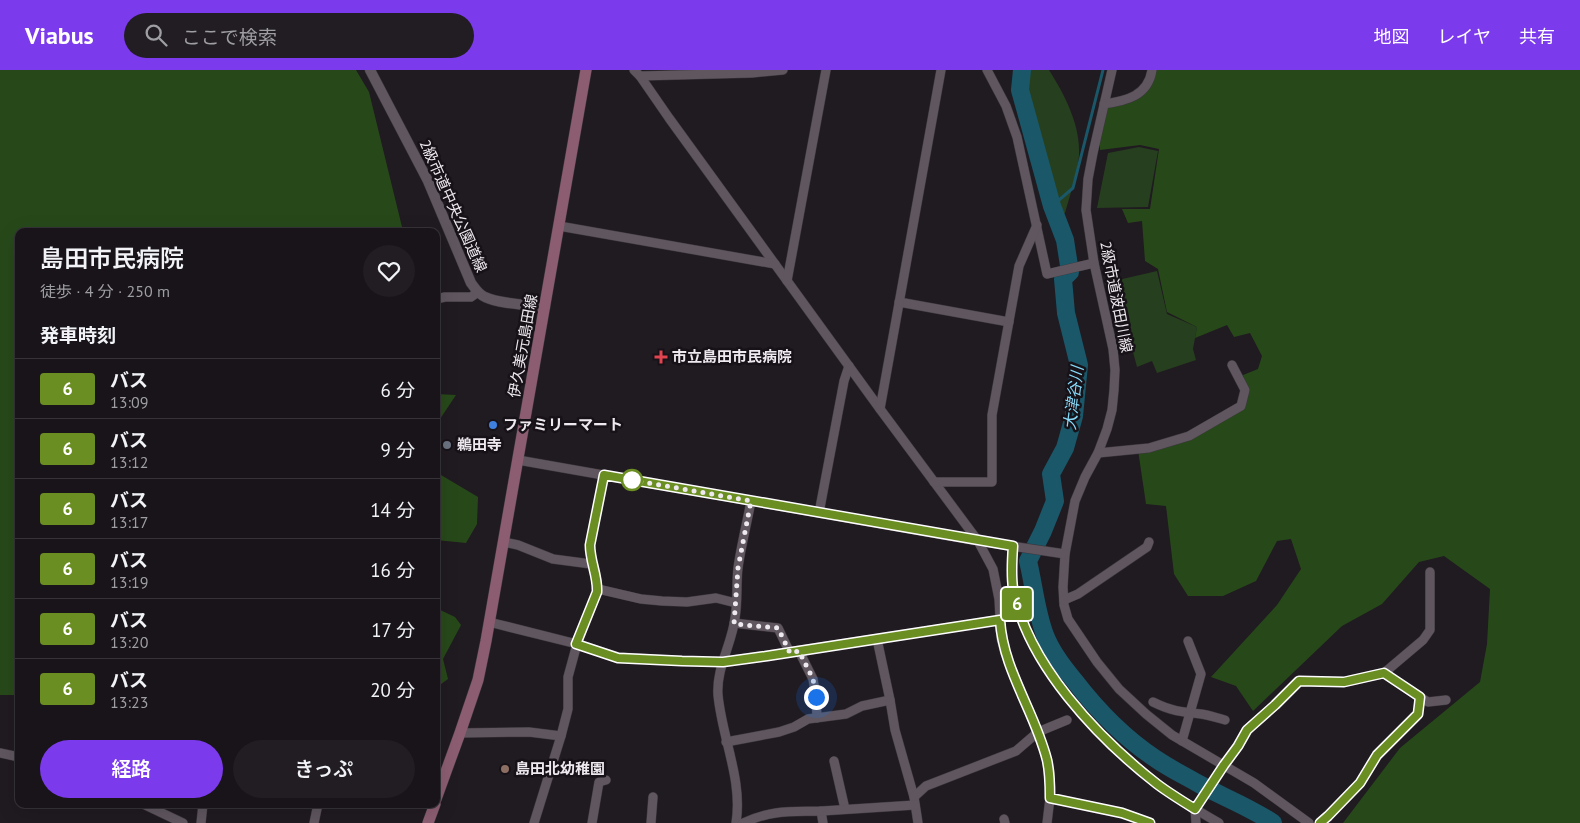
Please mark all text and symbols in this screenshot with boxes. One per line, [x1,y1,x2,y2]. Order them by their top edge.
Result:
search box [124,13,474,58]
text: Viabus [25,20,94,51]
icon: search [142,21,170,49]
text: ここで検索 [182,25,277,49]
text: 地図 [1374,25,1410,48]
text: レイヤ [1438,25,1491,48]
text: 共有 [1519,25,1555,48]
street label: 2級市道中央公園道線 [416,137,491,275]
street label: 2級市道波田川線 [1096,240,1137,354]
text: 島田市民病院 [40,243,184,274]
button: heart [363,245,415,297]
text: 徒歩 · 4 分 · 250 m [40,281,170,301]
street label: 伊久美元島田線 [504,293,541,399]
text: 発車時刻 [40,323,116,347]
place label: 市立島田市民病院 [672,347,792,366]
marker: 市立島田市民病院 [654,350,668,364]
water label: 大津谷川 [1059,363,1087,431]
text: バス [110,368,148,392]
text: 6 [62,377,73,400]
text: 6 分 [381,378,415,402]
text: 13:09 [110,392,148,412]
place label: ファミリーマート [503,415,623,434]
marker: ファミリーマート [487,419,499,431]
text: バス [110,428,148,452]
place label: 鵜田寺 [457,435,502,454]
text: 6 [62,437,73,460]
text: 9 分 [381,438,415,462]
marker: 鵜田寺 [441,439,453,451]
text: 13:12 [110,452,148,472]
unlabelled marker [621,469,643,491]
text: バス [110,488,148,512]
text: 6 [62,497,73,520]
text: 14 分 [370,498,415,522]
text: 13:17 [110,512,148,532]
text: バス [110,548,148,572]
text: 6 [62,557,73,580]
text: 16 分 [370,558,415,582]
text: 13:19 [110,572,148,592]
line badge: 6 [1001,588,1033,620]
text: 6 [1012,592,1022,615]
text: バス [110,608,148,632]
text: 6 [62,617,73,640]
text: 17 分 [371,618,415,642]
text: 13:20 [110,632,148,652]
text: バス [110,668,148,692]
text: 6 [62,677,73,700]
text: 20 分 [370,678,415,702]
your location [804,685,829,710]
text: 13:23 [110,692,148,712]
button: 経路 [40,740,223,798]
button: きっぷ [233,740,415,798]
place label: 島田北幼稚園 [515,759,605,778]
marker: 島田北幼稚園 [499,763,511,775]

